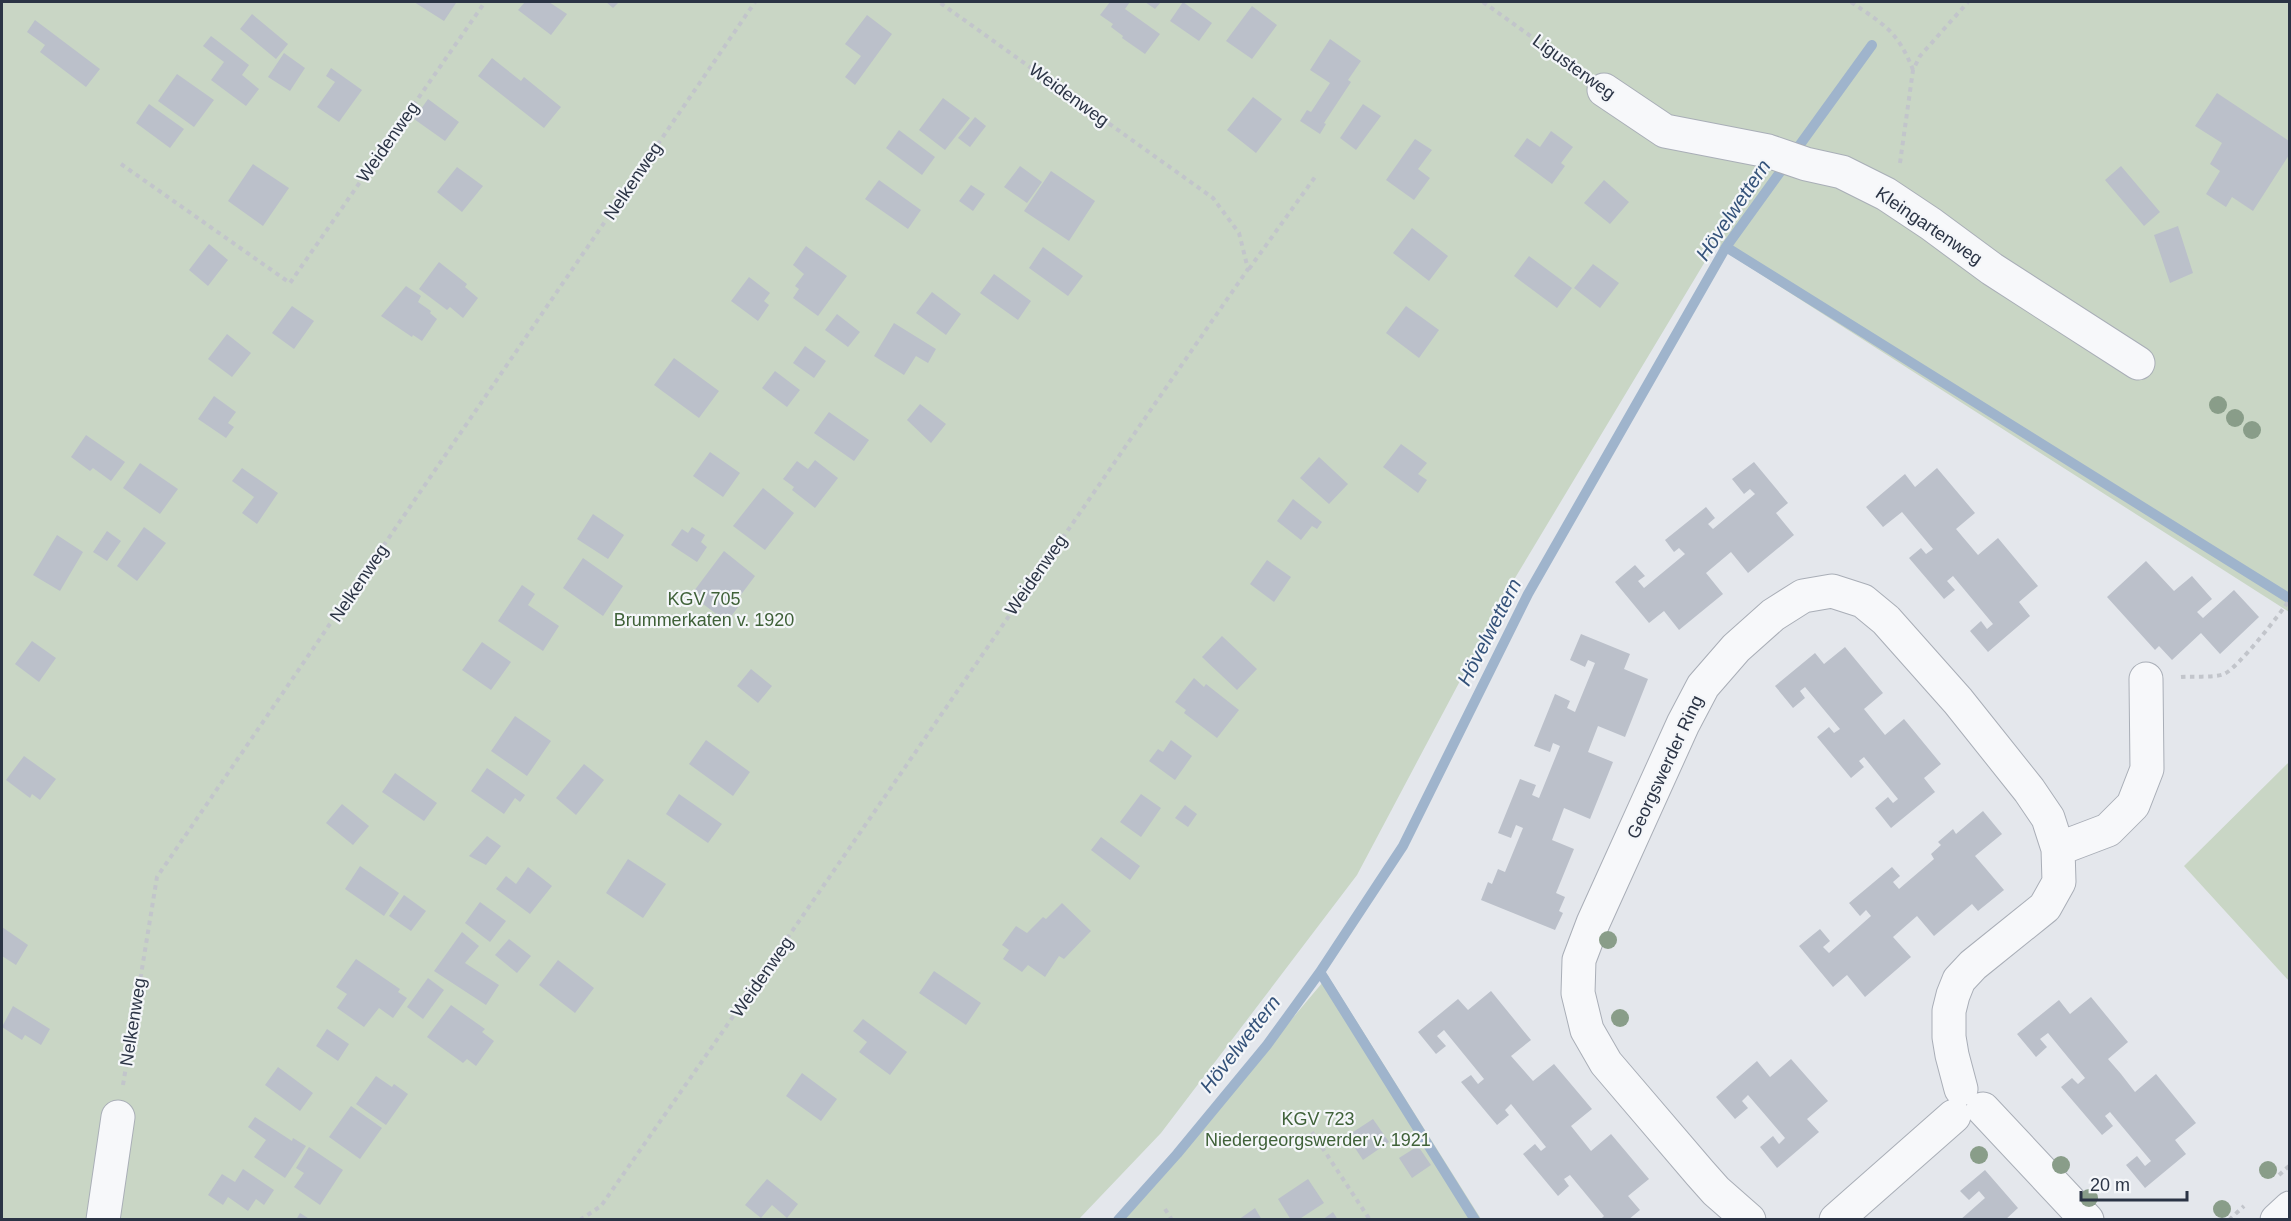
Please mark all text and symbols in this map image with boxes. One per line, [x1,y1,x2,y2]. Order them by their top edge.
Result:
street label: Ligusterweg [1529,30,1619,104]
street label: Weidenweg [1025,59,1113,131]
street label: Weidenweg [353,98,423,186]
street label: Nelkenweg [600,138,666,224]
water label: Hövelwettern [1691,155,1775,265]
street label: Kleingartenweg [1872,183,1986,269]
street label: Weidenweg [1001,531,1071,619]
street label: Nelkenweg [326,540,392,626]
water label: Hövelwettern [1453,575,1525,689]
park label: KGV 705 Brummerkaten v. 1920 [614,589,794,630]
street label: Georgswerder Ring [1623,692,1707,842]
street label: Weidenweg [727,933,797,1021]
street label: Nelkenweg [116,976,150,1068]
water label: Hövelwettern [1195,991,1285,1097]
park label: KGV 723 Niedergeorgswerder v. 1921 [1205,1109,1431,1150]
scale bar [2081,1164,2188,1202]
text: 20 m [2090,1175,2130,1195]

